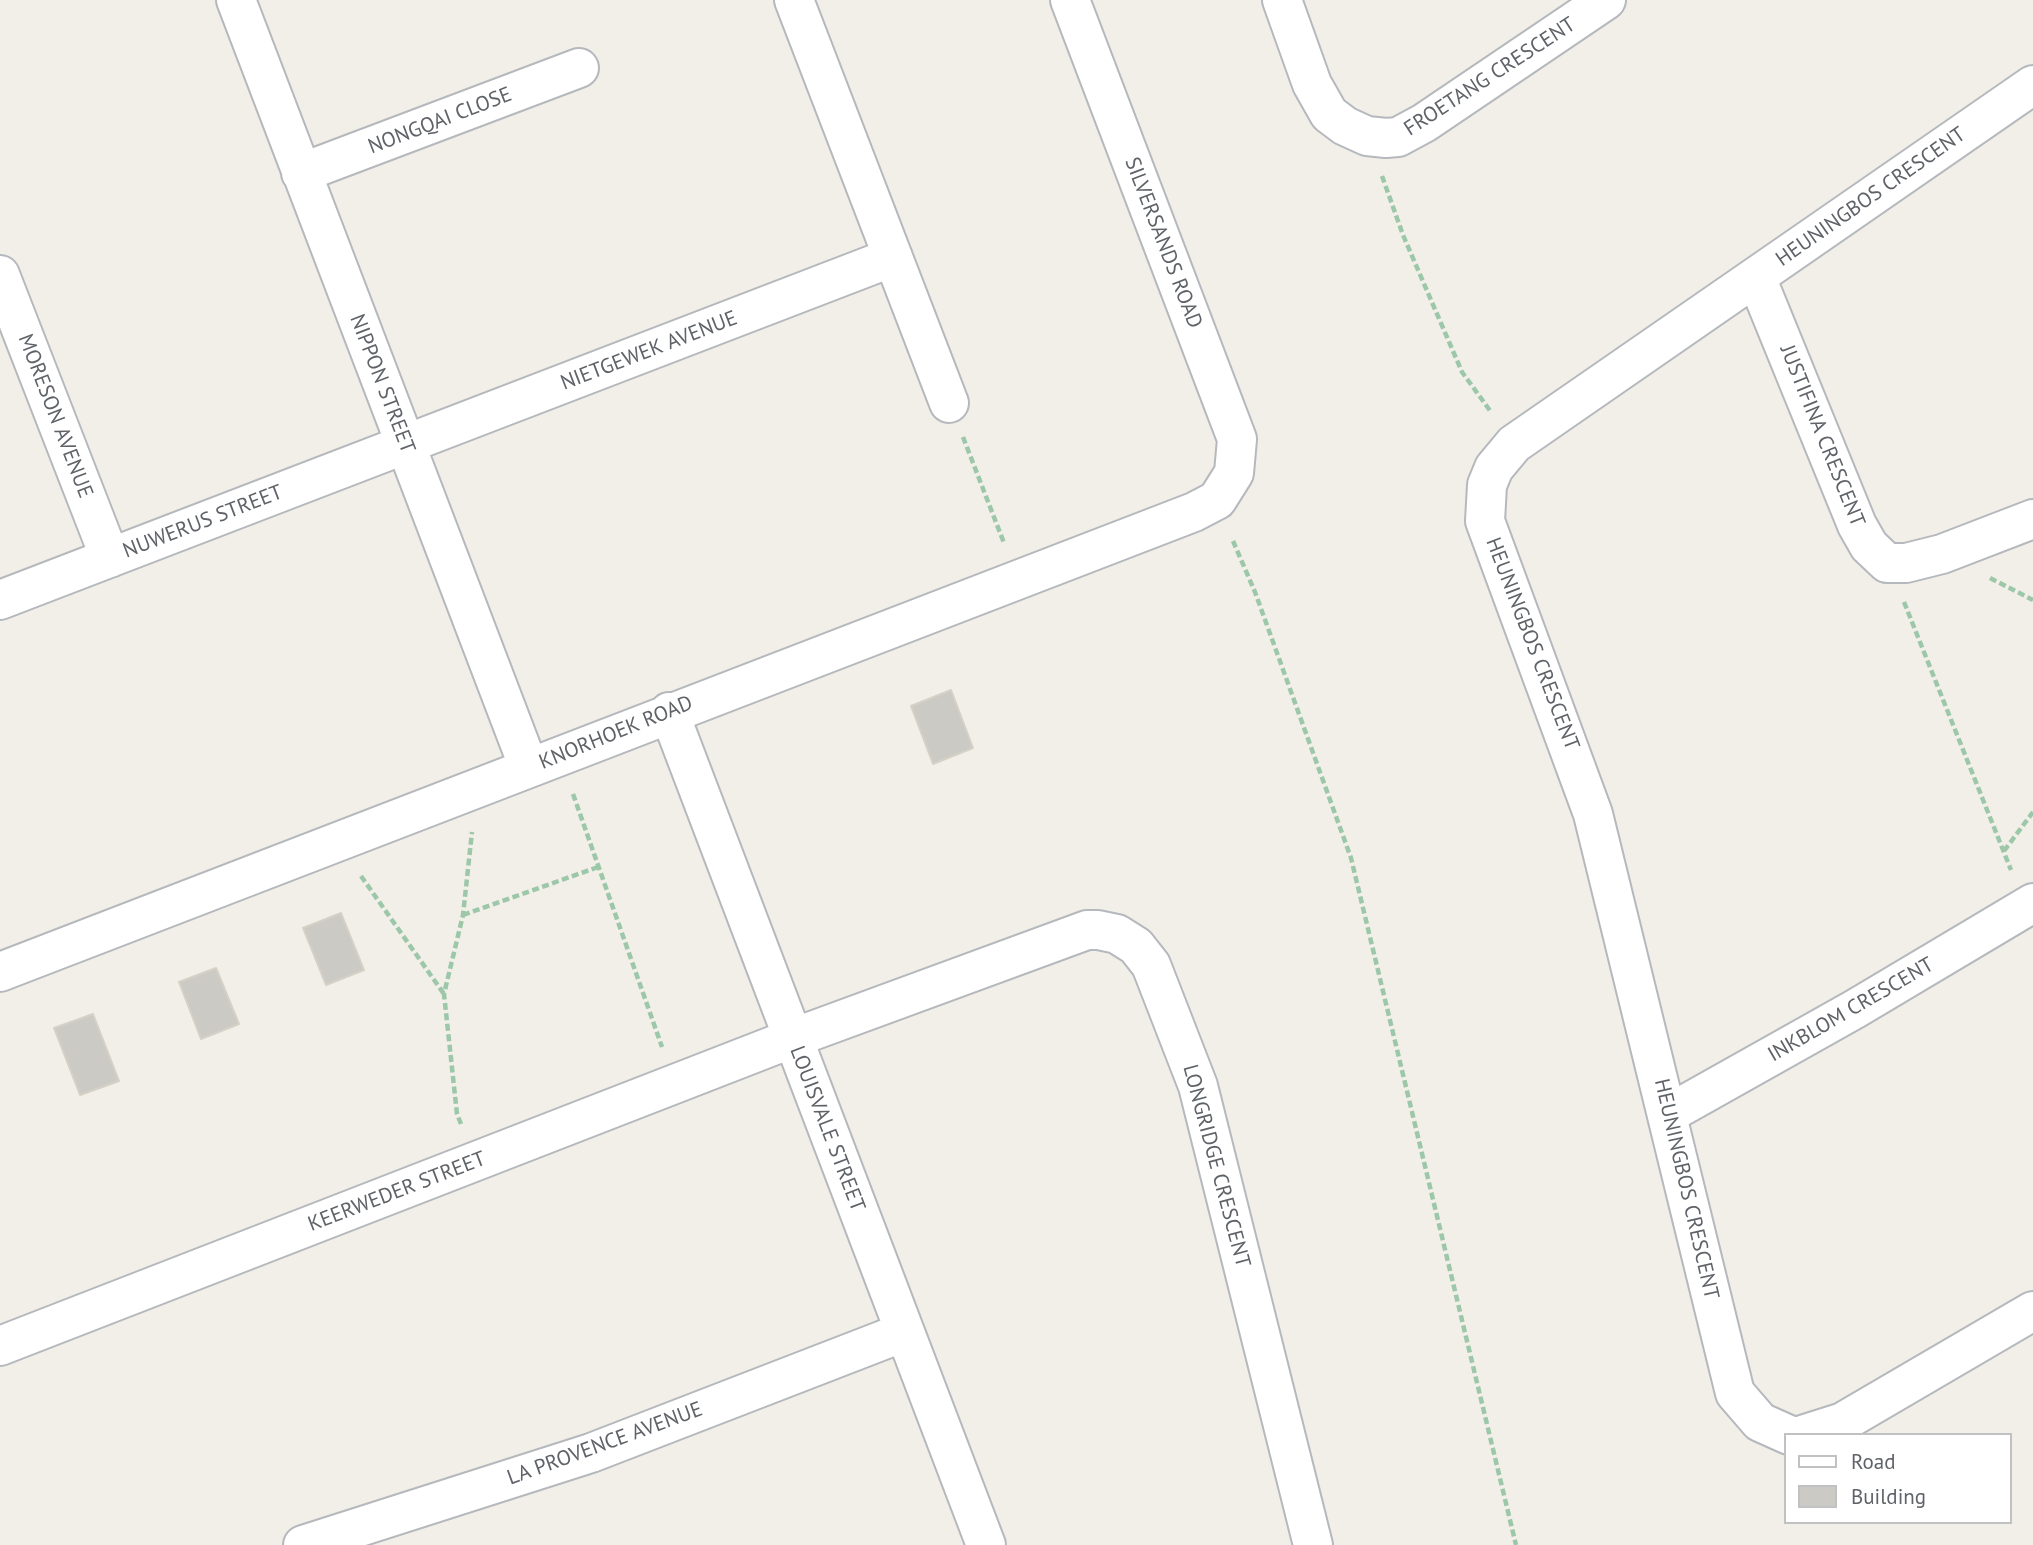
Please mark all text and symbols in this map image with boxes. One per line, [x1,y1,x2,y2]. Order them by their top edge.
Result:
street label: FROETANG CRESCENT [1400,12,1580,142]
street label: NONGQAI CLOSE [365,82,515,160]
street label: HEUNINGBOS CRESCENT [1771,122,1971,272]
street label: SILVERSANDS ROAD [1119,154,1207,332]
street label: NIETGEWEK AVENUE [557,306,741,396]
street label: NIPPON STREET [344,311,420,457]
street label: MORESON AVENUE [12,330,98,502]
street label: JUSTIFINA CRESCENT [1774,342,1870,530]
street label: NUWERUS STREET [120,480,286,564]
street label: HEUNINGBOS CRESCENT [1480,534,1584,754]
street label: KNORHOEK ROAD [536,691,696,775]
street label: INKBLOM CRESCENT [1764,952,1938,1068]
street label: LOUISVALE STREET [784,1043,870,1215]
street label: LONGRIDGE CRESCENT [1177,1062,1255,1270]
street label: HEUNINGBOS CRESCENT [1648,1076,1724,1302]
street label: KEERWEDER STREET [305,1147,489,1237]
street label: LA PROVENCE AVENUE [504,1397,706,1491]
legend [1784,1433,2012,1524]
text: Road [1851,1448,1895,1475]
text: Building [1851,1483,1926,1510]

